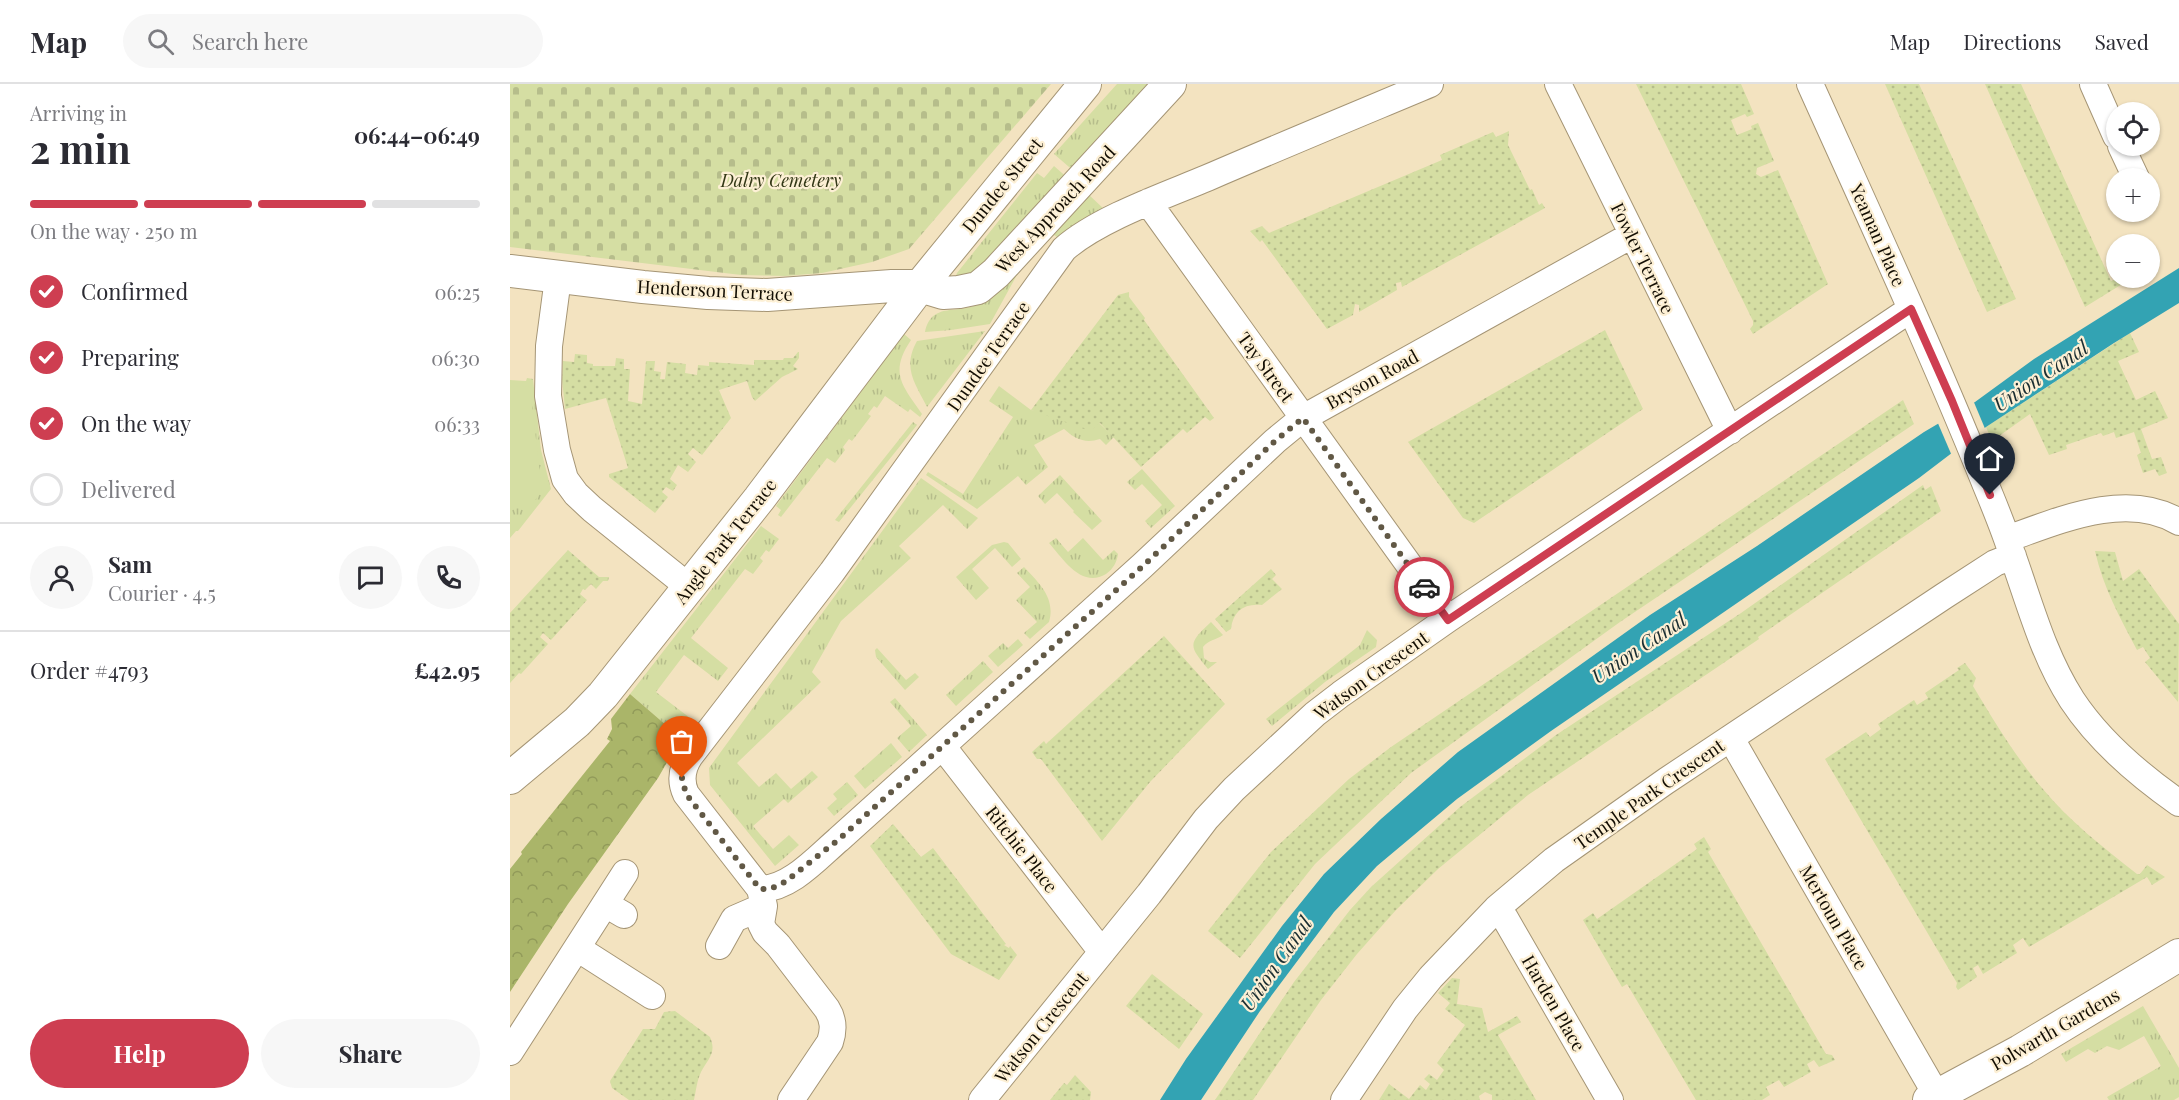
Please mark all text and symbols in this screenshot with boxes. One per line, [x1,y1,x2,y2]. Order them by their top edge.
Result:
search box [123,14,543,68]
text: Map [30,23,87,60]
icon: search [144,25,177,58]
text: Search here [192,26,308,56]
text: Map [1889,27,1930,55]
text: Directions [1963,27,2061,55]
text: Saved [2094,27,2149,55]
text: Arriving in [30,99,127,126]
map controls [2106,102,2160,288]
button: locate [2106,102,2160,156]
text: 06:44–06:49 [354,120,480,150]
text: 2 min [30,122,131,174]
street label: Dundee Street [956,132,1048,238]
street label: West Approach Road [989,140,1121,278]
park label: Dalry Cemetery [720,168,842,192]
button: + [2106,168,2160,222]
street label: Yeaman Place [1844,179,1911,290]
street label: Fowler Terrace [1606,198,1680,318]
text: On the way · 250 m [30,217,197,244]
button: − [2106,234,2160,288]
street label: Henderson Terrace [637,274,793,306]
icon: check [30,275,63,308]
text: Confirmed [81,276,188,306]
text: 06:25 [434,278,480,305]
street label: Dundee Terrace [941,296,1035,416]
street label: Tay Street [1232,327,1300,407]
water label: Union Canal [1987,332,2094,417]
icon: check [30,341,63,374]
text: Preparing [81,342,179,372]
street label: Bryson Road [1322,343,1423,414]
text: 06:30 [431,344,480,371]
icon: check [30,407,63,440]
text: On the way [81,408,191,438]
text: 06:33 [434,410,480,437]
pin [1964,433,2015,495]
icon: home [1973,442,2006,475]
street label: Angle Park Terrace [668,473,782,609]
text: Delivered [81,474,176,504]
button: person [30,546,93,609]
button: chat [339,546,402,609]
button: phone [417,546,480,609]
text: Sam [108,549,152,579]
courier [1394,557,1454,617]
icon: car [1408,571,1441,604]
text: Courier · 4.5 [108,579,216,606]
water label: Union Canal [1585,604,1692,689]
street label: Watson Crescent [1308,625,1434,725]
text: Order #4793 [30,655,149,685]
text: £42.95 [414,655,480,685]
pin [656,716,707,778]
icon: bag [665,725,698,758]
street label: Temple Park Crescent [1569,733,1729,855]
street label: Ritchie Place [981,801,1063,897]
street label: Mertoun Place [1794,860,1874,974]
water label: Union Canal [1233,909,1318,1015]
street label: Harden Place [1517,951,1591,1055]
street label: Watson Crescent [988,966,1094,1088]
street label: Polwarth Gardens [1986,982,2124,1076]
button: Help [30,1019,249,1088]
button: Share [261,1019,480,1088]

